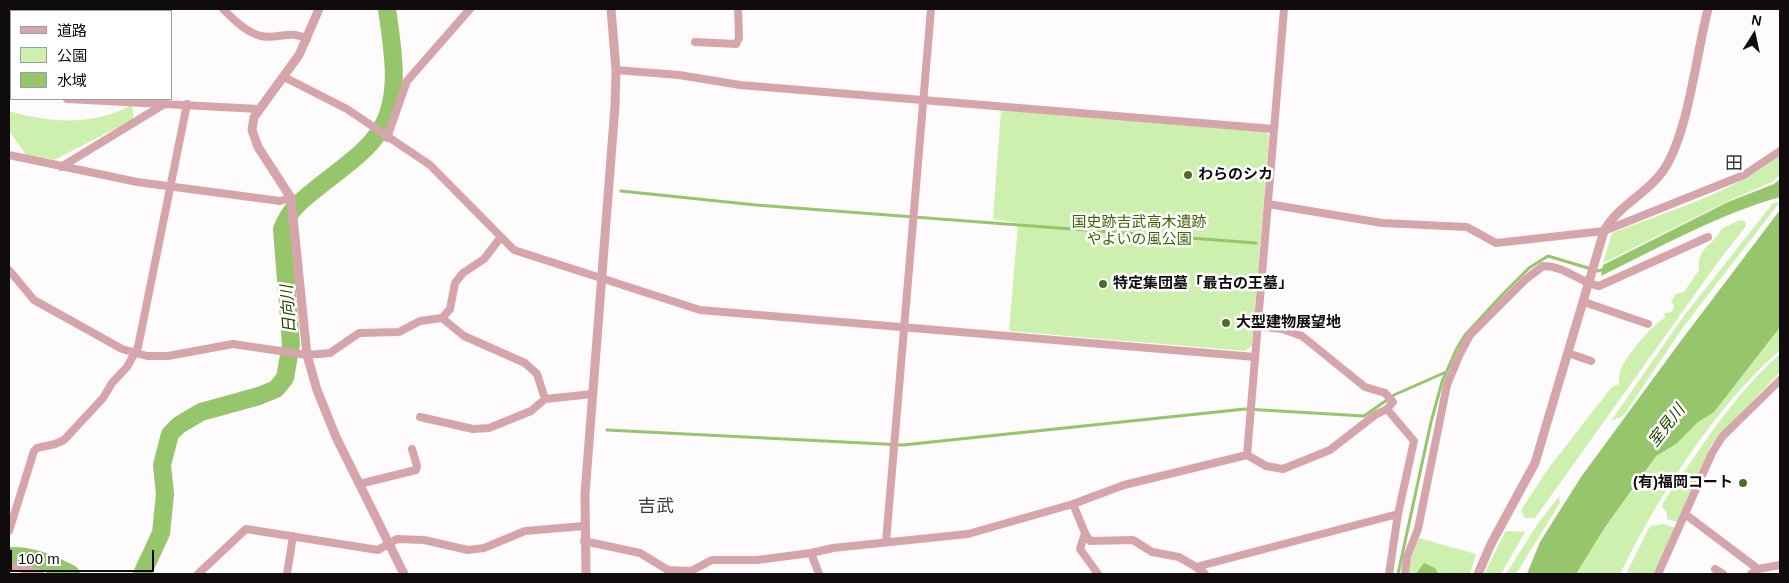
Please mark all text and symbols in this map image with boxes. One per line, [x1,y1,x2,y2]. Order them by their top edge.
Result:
legend [10,10,172,100]
north arrow [1729,10,1779,60]
text: N [1750,11,1763,29]
text: 道路 [57,22,87,39]
text: 公園 [57,47,87,64]
text: 水域 [57,72,87,89]
district label: 田 [1725,153,1743,175]
place label: わらのシカ [1198,166,1273,184]
marker: わらのシカ [1182,169,1194,181]
park label: 国史跡吉武高木遺跡 やよいの風公園 [1072,214,1206,249]
place label: 特定集団墓「最古の王墓」 [1113,275,1293,293]
marker: 特定集団墓「最古の王墓」 [1097,278,1109,290]
water label: 日向川 [278,284,300,334]
place label: 大型建物展望地 [1236,314,1341,332]
marker: 大型建物展望地 [1220,317,1232,329]
water label: 室見川 [1645,401,1689,451]
place label: (有)福岡コート [1633,474,1733,492]
marker: (有)福岡コート [1737,477,1749,489]
district label: 吉武 [638,496,674,518]
scale bar [12,540,156,572]
text: 100 m [18,550,60,567]

